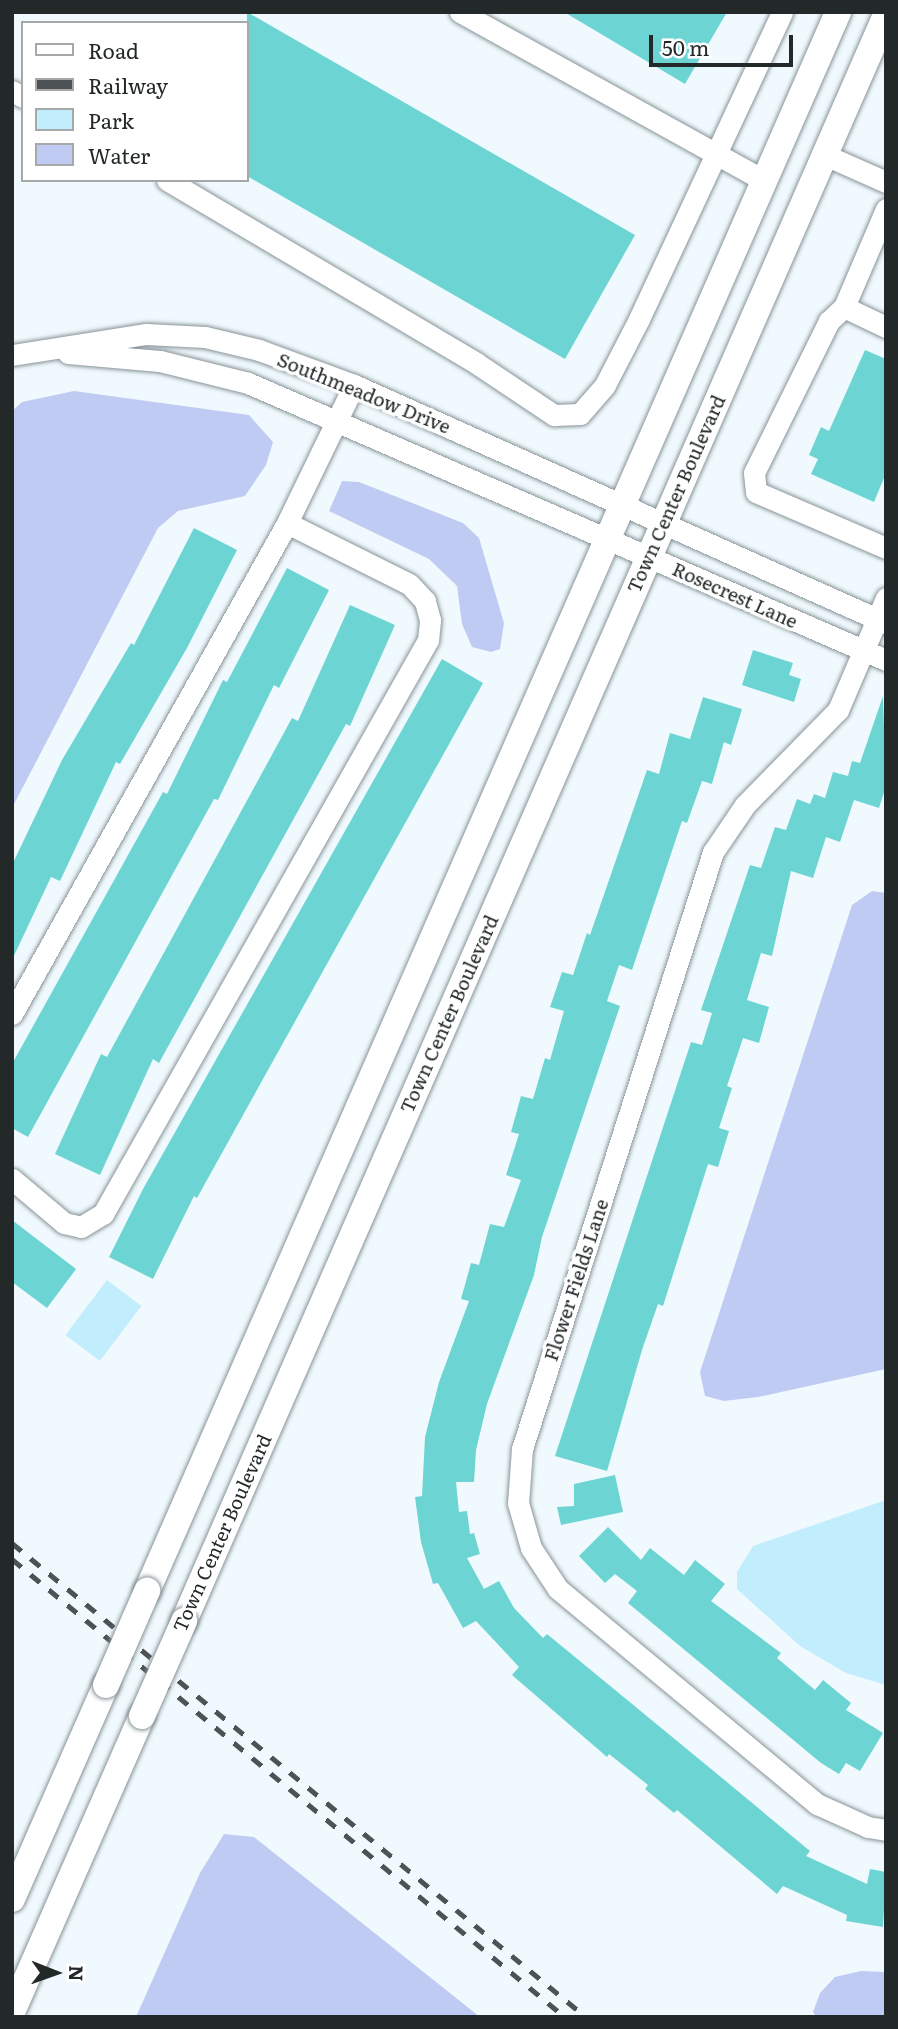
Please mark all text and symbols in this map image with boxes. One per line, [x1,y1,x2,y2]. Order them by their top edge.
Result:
legend [21,21,248,182]
scale bar [653,21,796,65]
text: 50 m [662,31,709,62]
text: Road [88,34,139,65]
text: Railway [88,69,168,100]
text: Park [88,104,134,135]
text: Water [88,139,150,170]
street label: Southmeadow Drive [274,348,454,438]
street label: Town Center Boulevard [622,392,730,596]
street label: Rosecrest Lane [669,557,801,633]
street label: Town Center Boulevard [395,912,503,1116]
street label: Flower Fields Lane [539,1196,613,1364]
street label: Town Center Boulevard [168,1431,276,1635]
north arrow [21,1938,91,2008]
text: N [63,1965,91,1982]

